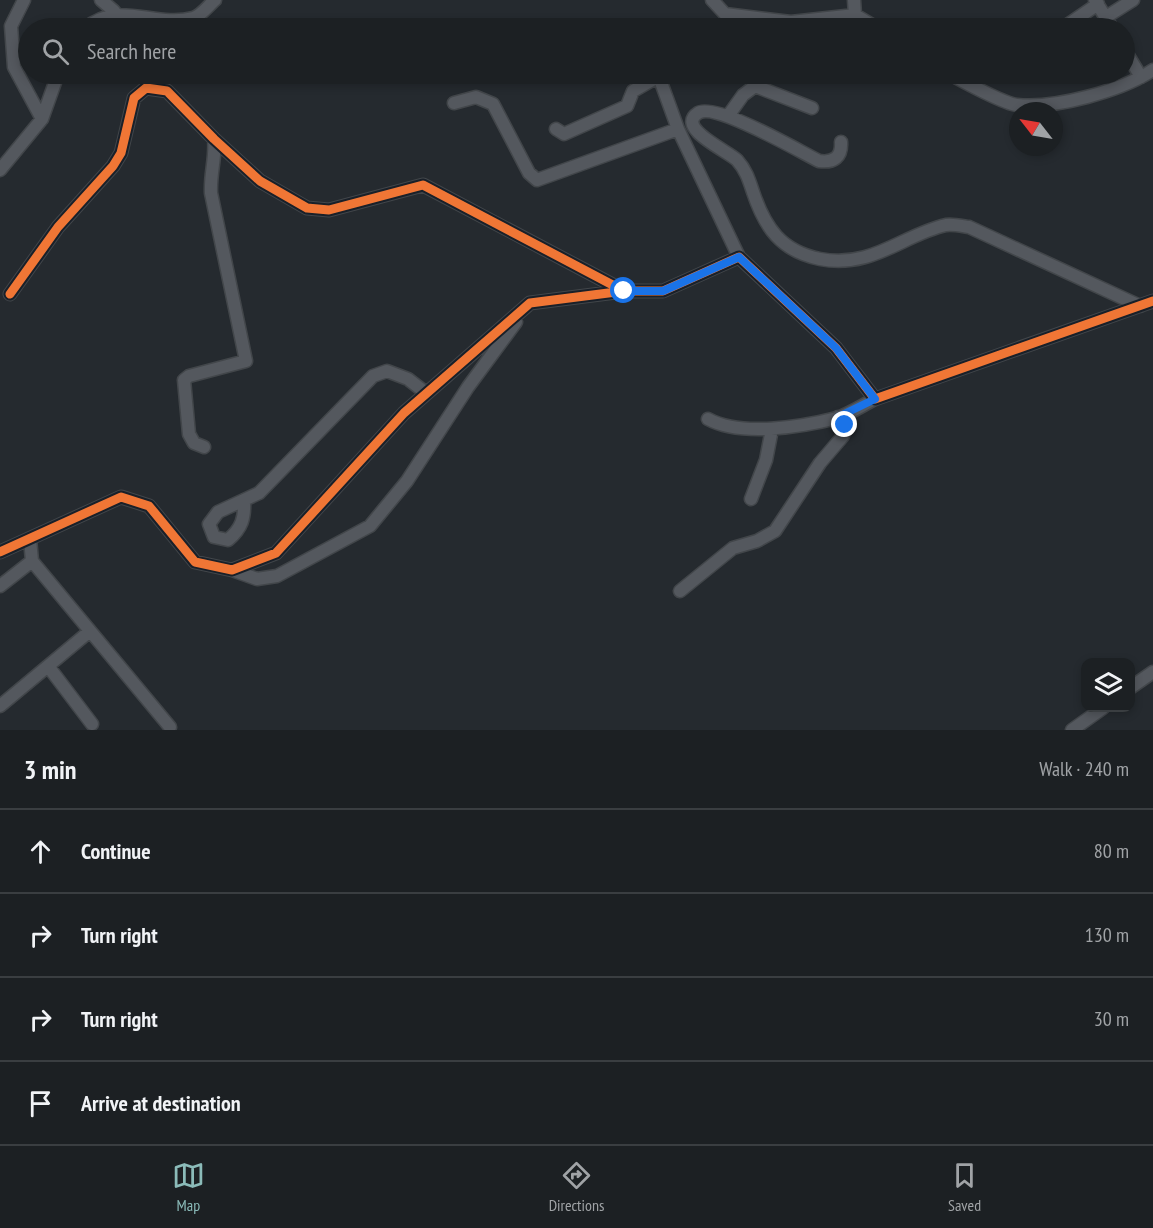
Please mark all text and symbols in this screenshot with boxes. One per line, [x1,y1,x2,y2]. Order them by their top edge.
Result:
search box [18,18,1135,84]
icon: search [39,35,72,68]
text: Search here [87,37,176,65]
north arrow [1009,102,1063,156]
route start [610,277,636,303]
route end [831,411,857,437]
map controls [1081,658,1135,712]
button: layers [1081,658,1135,712]
text: 3 min [24,753,77,786]
text: Walk · 240 m [1039,756,1129,782]
icon: ahead [24,835,57,868]
text: Continue [81,837,151,865]
text: 80 m [1094,838,1129,864]
icon: right [24,919,57,952]
text: Turn right [81,921,158,949]
text: 130 m [1085,922,1129,948]
icon: right [24,1003,57,1036]
text: Turn right [81,1005,158,1033]
text: 30 m [1094,1006,1129,1032]
icon: arrive [24,1087,57,1120]
text: Arrive at destination [81,1089,241,1117]
tab: Map [172,1159,205,1215]
tab: Directions [549,1159,604,1215]
tab: Saved [948,1159,981,1215]

